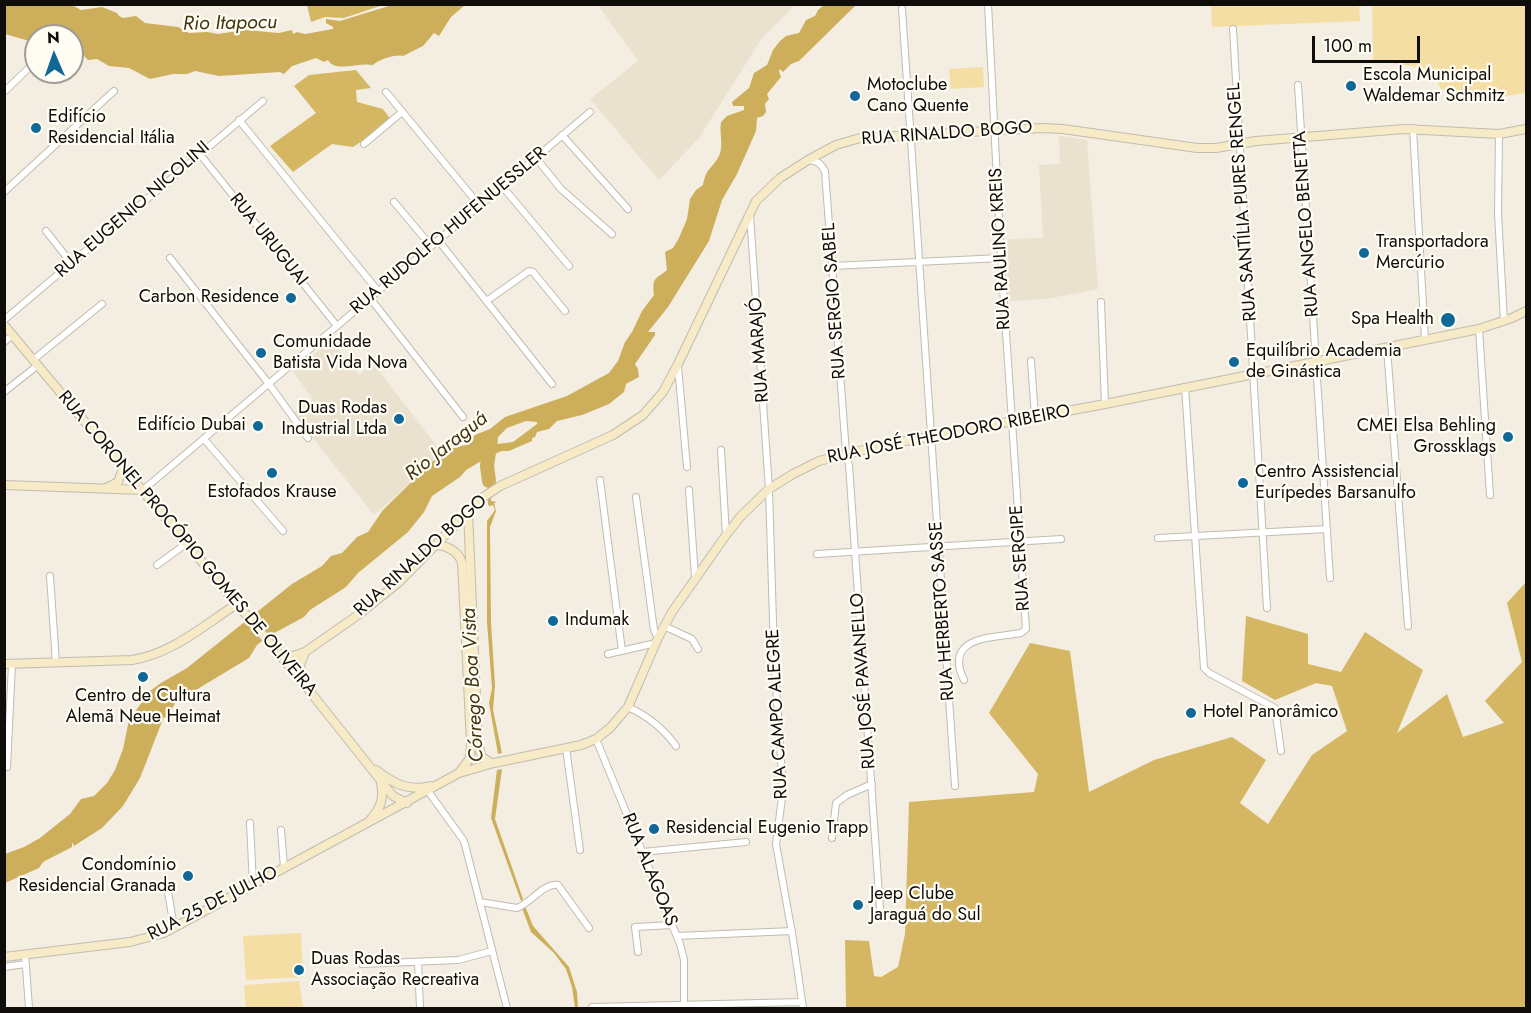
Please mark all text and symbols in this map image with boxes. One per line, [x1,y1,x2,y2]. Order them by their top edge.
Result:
water label: Rio Itapocu [183,11,277,37]
north arrow [24,24,84,84]
scale bar [1315,24,1423,62]
text: N [47,26,60,49]
text: 100 m [1323,33,1372,59]
place label: Escola Municipal Waldemar Schmitz [1363,65,1505,107]
place label: Motoclube Cano Quente [867,75,969,118]
marker: Escola Municipal Waldemar Schmitz [1344,79,1358,93]
street label: RUA SANTÍLIA PURES RENGEL [1224,82,1262,322]
marker: Motoclube Cano Quente [848,89,862,103]
place label: Edifício Residencial Itália [48,107,175,150]
street label: RUA RINALDO BOGO [861,117,1033,151]
marker: Edifício Residencial Itália [29,121,43,135]
street label: RUA ANGELO BENETTA [1290,130,1324,318]
street label: RUA EUGENIO NICOLINI [51,137,215,283]
street label: RUA RUDOLFO HUFENUESSLER [347,143,551,319]
street label: RUA RAULINO KREIS [986,167,1016,331]
street label: RUA URUGUAI [224,189,312,291]
street label: RUA SERGIO SABEL [819,222,851,380]
place label: Transportadora Mercúrio [1376,232,1489,274]
marker: Transportadora Mercúrio [1357,246,1371,260]
place label: Carbon Residence [139,287,279,309]
marker: Carbon Residence [284,291,298,305]
street label: RUA MARAJÓ [746,297,774,403]
place label: Spa Health [1351,309,1434,331]
marker: Spa Health [1439,311,1457,329]
place label: Comunidade Batista Vida Nova [273,332,407,374]
place label: Equilíbrio Academia de Ginástica [1246,341,1402,384]
marker: Comunidade Batista Vida Nova [254,346,268,360]
marker: Equilíbrio Academia de Ginástica [1227,355,1241,369]
street label: RUA CORONEL PROCÓPIO GOMES DE OLIVEIRA [53,387,321,701]
place label: Duas Rodas Industrial Ltda [281,398,387,440]
street label: RUA JOSÉ THEODORO RIBEIRO [826,401,1072,469]
water label: Rio Jaraguá [401,407,493,487]
marker: Duas Rodas Industrial Ltda [392,412,406,426]
place label: Edifício Dubai [138,415,246,437]
place label: CMEI Elsa Behling Grossklags [1357,416,1496,458]
marker: Edifício Dubai [251,419,265,433]
marker: CMEI Elsa Behling Grossklags [1501,430,1515,444]
place label: Centro Assistencial Eurípedes Barsanulfo [1255,462,1416,504]
marker: Estofados Krause [265,466,279,480]
marker: Centro Assistencial Eurípedes Barsanulfo [1236,476,1250,490]
place label: Estofados Krause [208,482,336,504]
street label: RUA RINALDO BOGO [350,491,492,621]
street label: RUA SERGIPE [1007,504,1035,612]
street label: RUA HERBERTO SASSE [926,520,960,702]
street label: RUA JOSÉ PAVANELLO [847,592,881,770]
water label: Córrego Boa Vista [458,607,490,763]
place label: Indumak [565,610,629,632]
marker: Indumak [546,614,560,628]
street label: RUA CAMPO ALEGRE [763,628,793,800]
marker: Centro de Cultura Alemã Neue Heimat [136,670,150,684]
place label: Centro de Cultura Alemã Neue Heimat [66,686,220,728]
place label: Hotel Panorâmico [1203,702,1338,724]
marker: Hotel Panorâmico [1184,706,1198,720]
street label: RUA ALAGOAS [617,810,681,930]
place label: Residencial Eugenio Trapp [666,818,868,840]
marker: Residencial Eugenio Trapp [647,822,661,836]
place label: Condomínio Residencial Granada [18,855,176,898]
street label: RUA 25 DE JULHO [145,862,281,946]
marker: Condomínio Residencial Granada [181,869,195,883]
place label: Jeep Clube Jaraguá do Sul [870,884,981,926]
marker: Jeep Clube Jaraguá do Sul [851,898,865,912]
place label: Duas Rodas Associação Recreativa [311,949,479,992]
marker: Duas Rodas Associação Recreativa [292,963,306,977]

